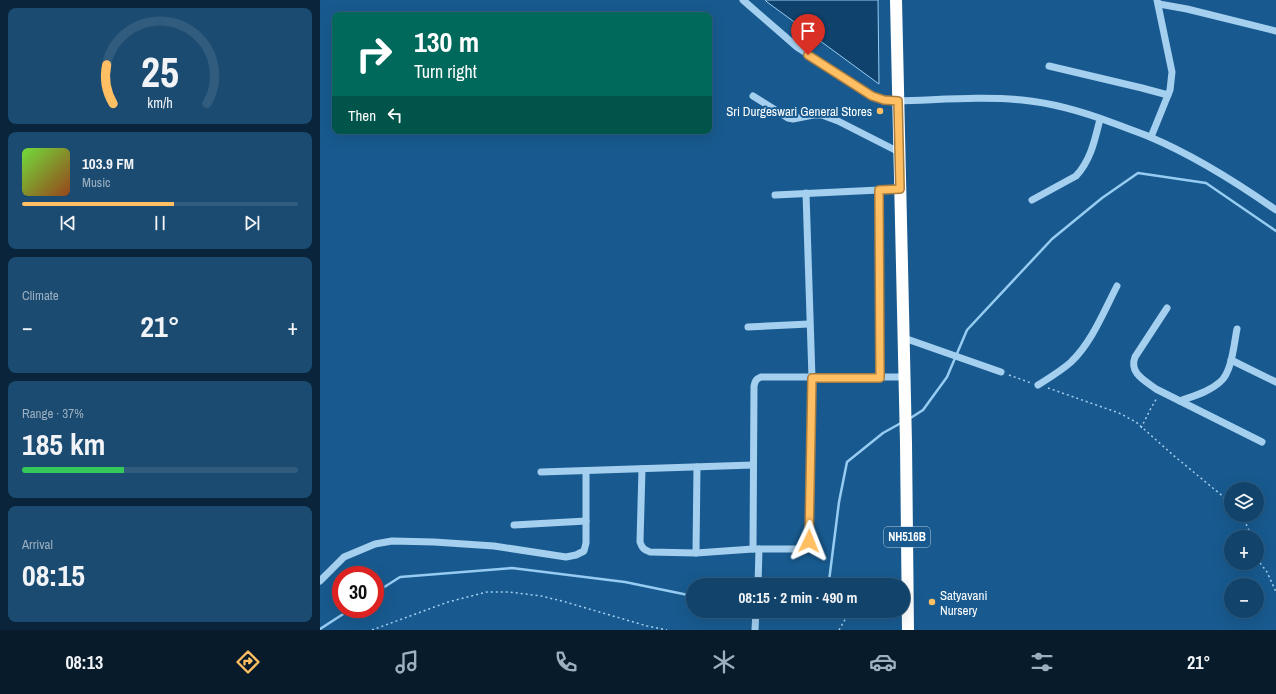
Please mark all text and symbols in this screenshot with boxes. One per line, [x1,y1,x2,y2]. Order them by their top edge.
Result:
pin [791,14,825,55]
icon: arrive [797,20,819,42]
text: 130 m [414,23,479,61]
icon: right [348,28,400,80]
text: 25 [141,44,179,100]
text: Turn right [414,59,477,84]
text: km/h [147,93,173,112]
place label: Sri Durgeswari General Stores [726,103,872,120]
icon: left [384,104,406,126]
text: Then [348,105,376,126]
marker: Sri Durgeswari General Stores [875,106,885,116]
text: 103.9 FM [82,153,134,174]
text: Music [82,174,110,191]
icon: previous [57,212,79,234]
icon: pause [149,212,171,234]
icon: next [241,212,263,234]
text: Climate [22,287,59,304]
text: 21° [140,306,180,346]
text: − [22,312,33,342]
text: + [287,312,298,342]
text: Range · 37% [22,405,84,422]
text: 185 km [22,424,105,464]
map controls [1224,482,1264,618]
button: layers [1224,482,1264,522]
position arrow [788,520,830,562]
road number: NH516B [884,527,930,547]
button: + [1224,530,1264,570]
text: Arrival [22,536,53,553]
text: 08:15 [22,555,85,595]
speed limit sign: 30 [332,566,384,618]
button: − [1224,578,1264,618]
text: 08:15 · 2 min · 490 m [739,587,857,608]
place label: Satyavani Nursery [940,587,987,619]
marker: Satyavani Nursery [927,597,937,607]
icon: directions [234,648,262,676]
icon: music [393,648,421,676]
icon: phone [552,648,580,676]
icon: climate [710,648,738,676]
icon: car [869,648,897,676]
icon: filters [1028,648,1056,676]
text: 08:13 [65,650,103,675]
text: 21° [1187,650,1211,675]

